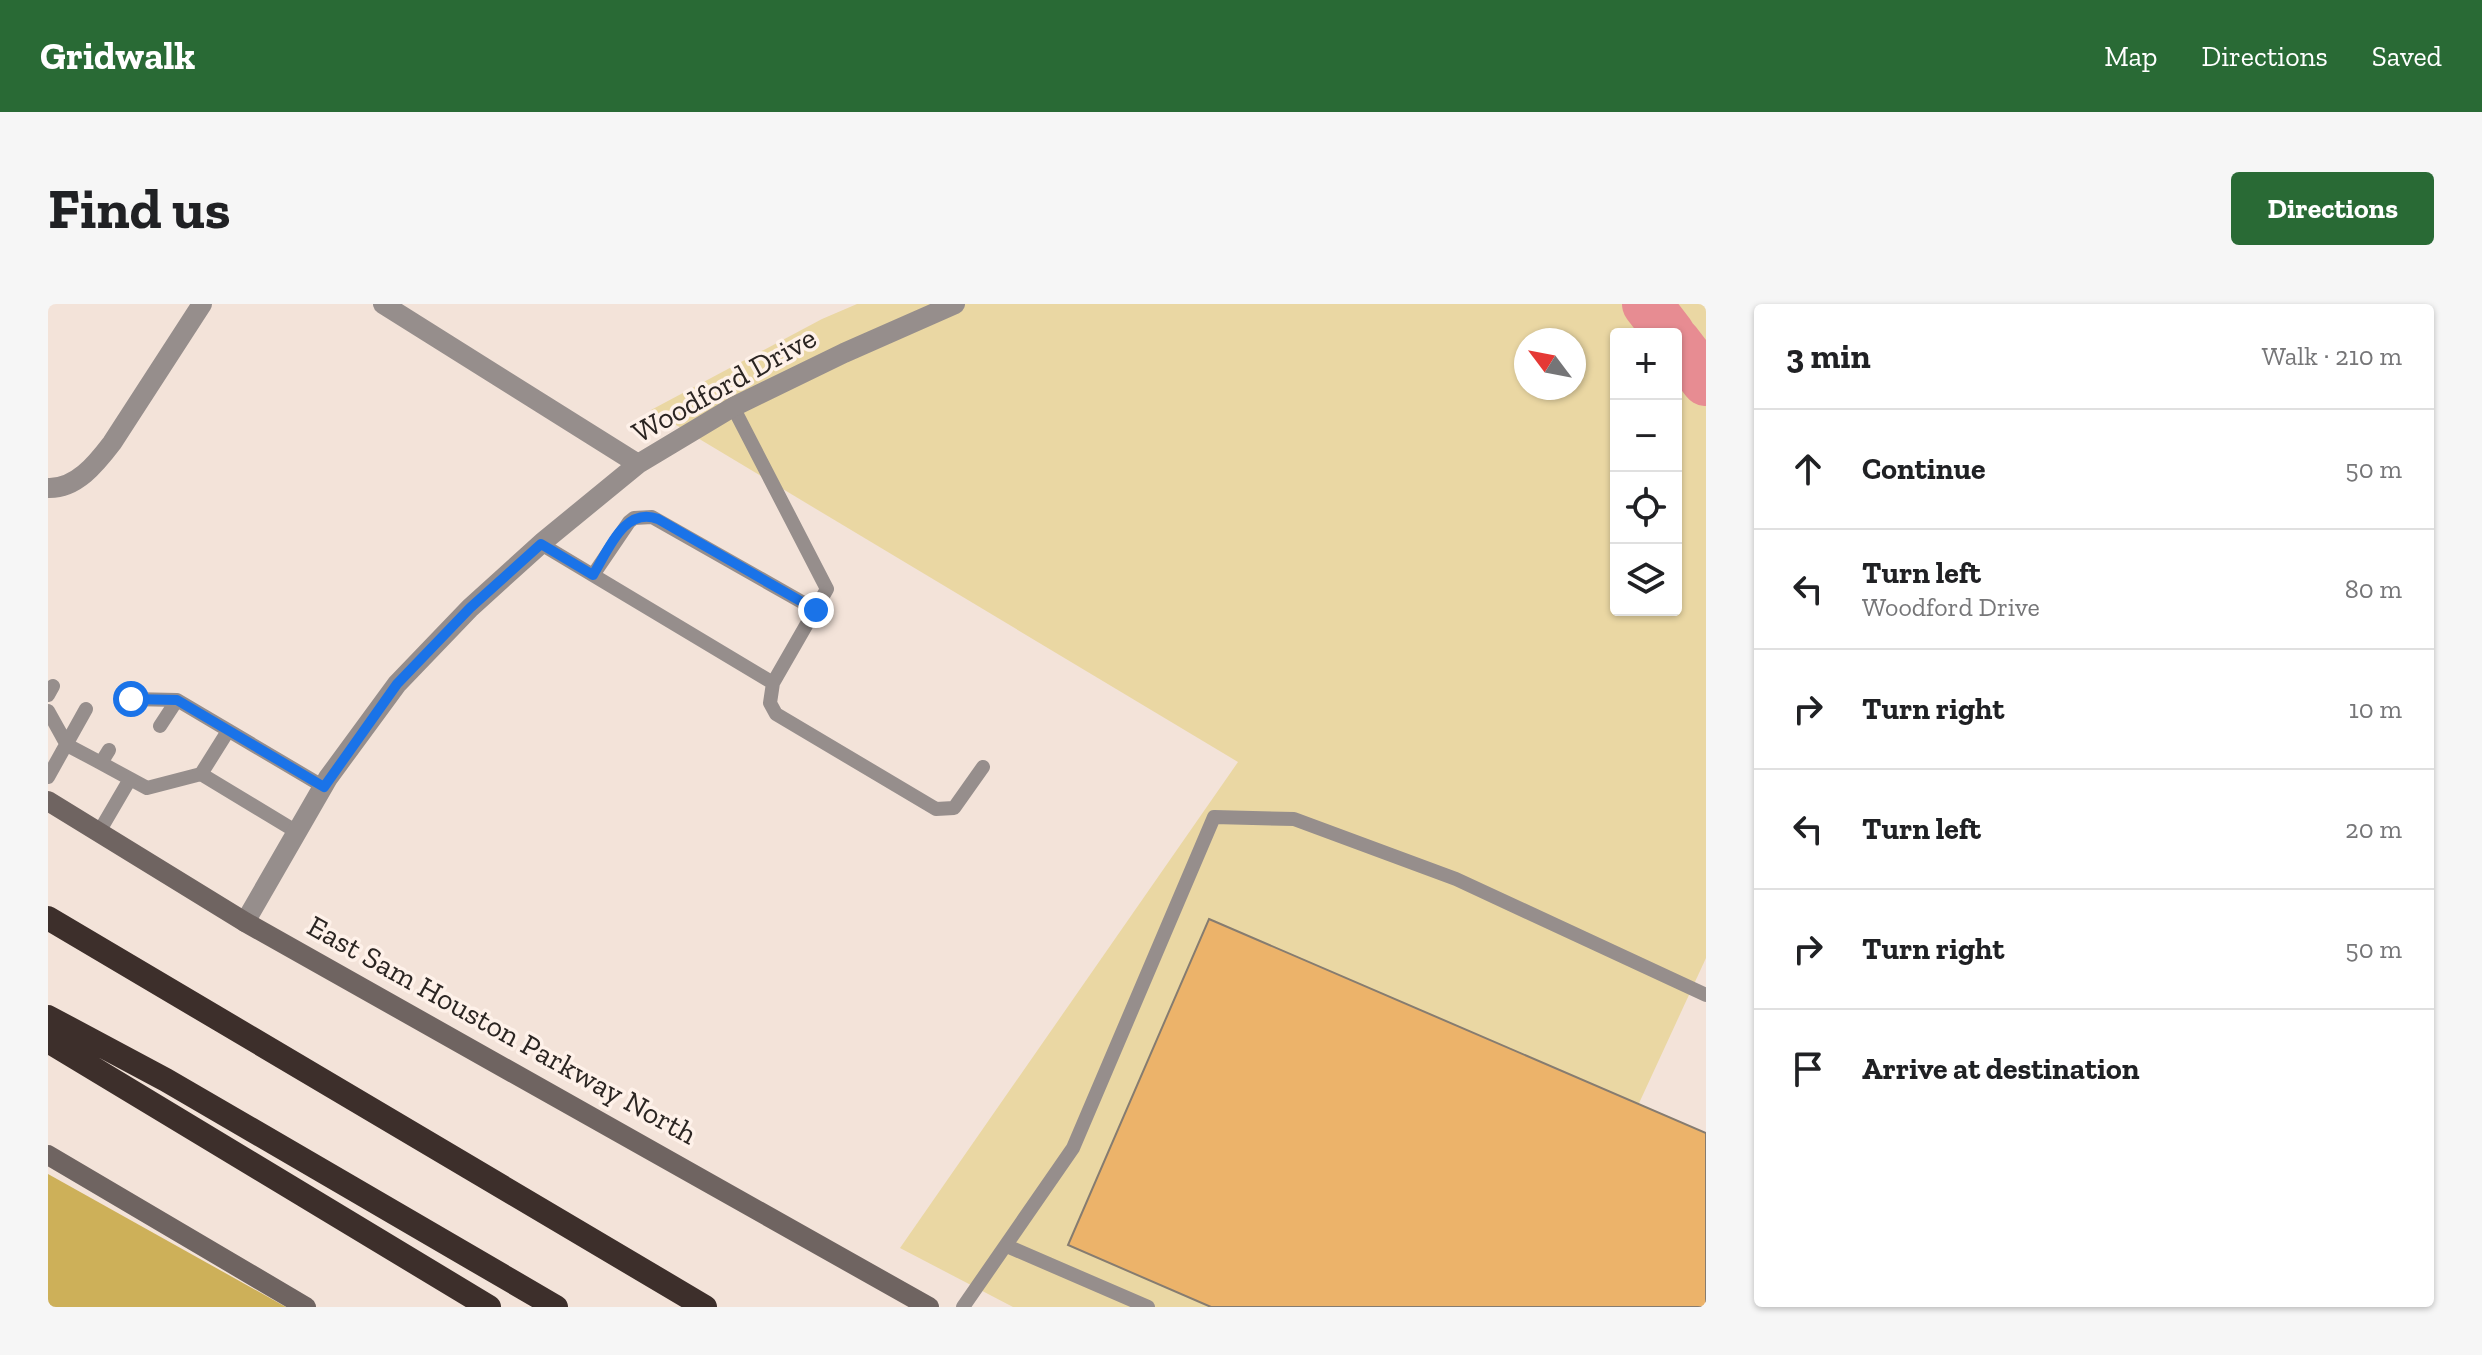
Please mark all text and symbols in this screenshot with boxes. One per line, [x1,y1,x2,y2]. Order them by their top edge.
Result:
text: Gridwalk [40,33,195,79]
text: Map [2104,40,2157,73]
text: Directions [2201,40,2328,73]
text: Saved [2372,40,2442,73]
button: Directions [2231,172,2434,245]
text: Find us [48,175,231,242]
street label: Woodford Drive [626,320,822,450]
north arrow [1514,328,1586,400]
map controls [1610,328,1682,616]
button: + [1610,328,1682,400]
text: 3 min [1786,336,1871,377]
text: Walk · 210 m [2262,340,2402,372]
button: − [1610,400,1682,472]
icon: ahead [1786,447,1830,491]
text: Continue [1862,451,1986,487]
text: 50 m [2345,453,2402,485]
button: locate [1610,472,1682,544]
button: layers [1610,544,1682,616]
text: Turn left [1862,555,1981,591]
icon: left [1786,567,1830,611]
text: 80 m [2345,573,2402,605]
text: Woodford Drive [1862,591,2040,623]
route end [798,592,834,628]
route start [113,681,149,717]
icon: right [1786,687,1830,731]
text: Turn right [1862,691,2004,727]
text: 10 m [2349,693,2402,725]
icon: left [1786,807,1830,851]
text: Turn left [1862,811,1981,847]
text: 20 m [2345,813,2402,845]
street label: East Sam Houston Parkway North [301,908,703,1152]
icon: right [1786,927,1830,971]
text: Turn right [1862,931,2004,967]
text: 50 m [2345,933,2402,965]
icon: arrive [1786,1047,1830,1091]
text: Arrive at destination [1862,1051,2139,1087]

